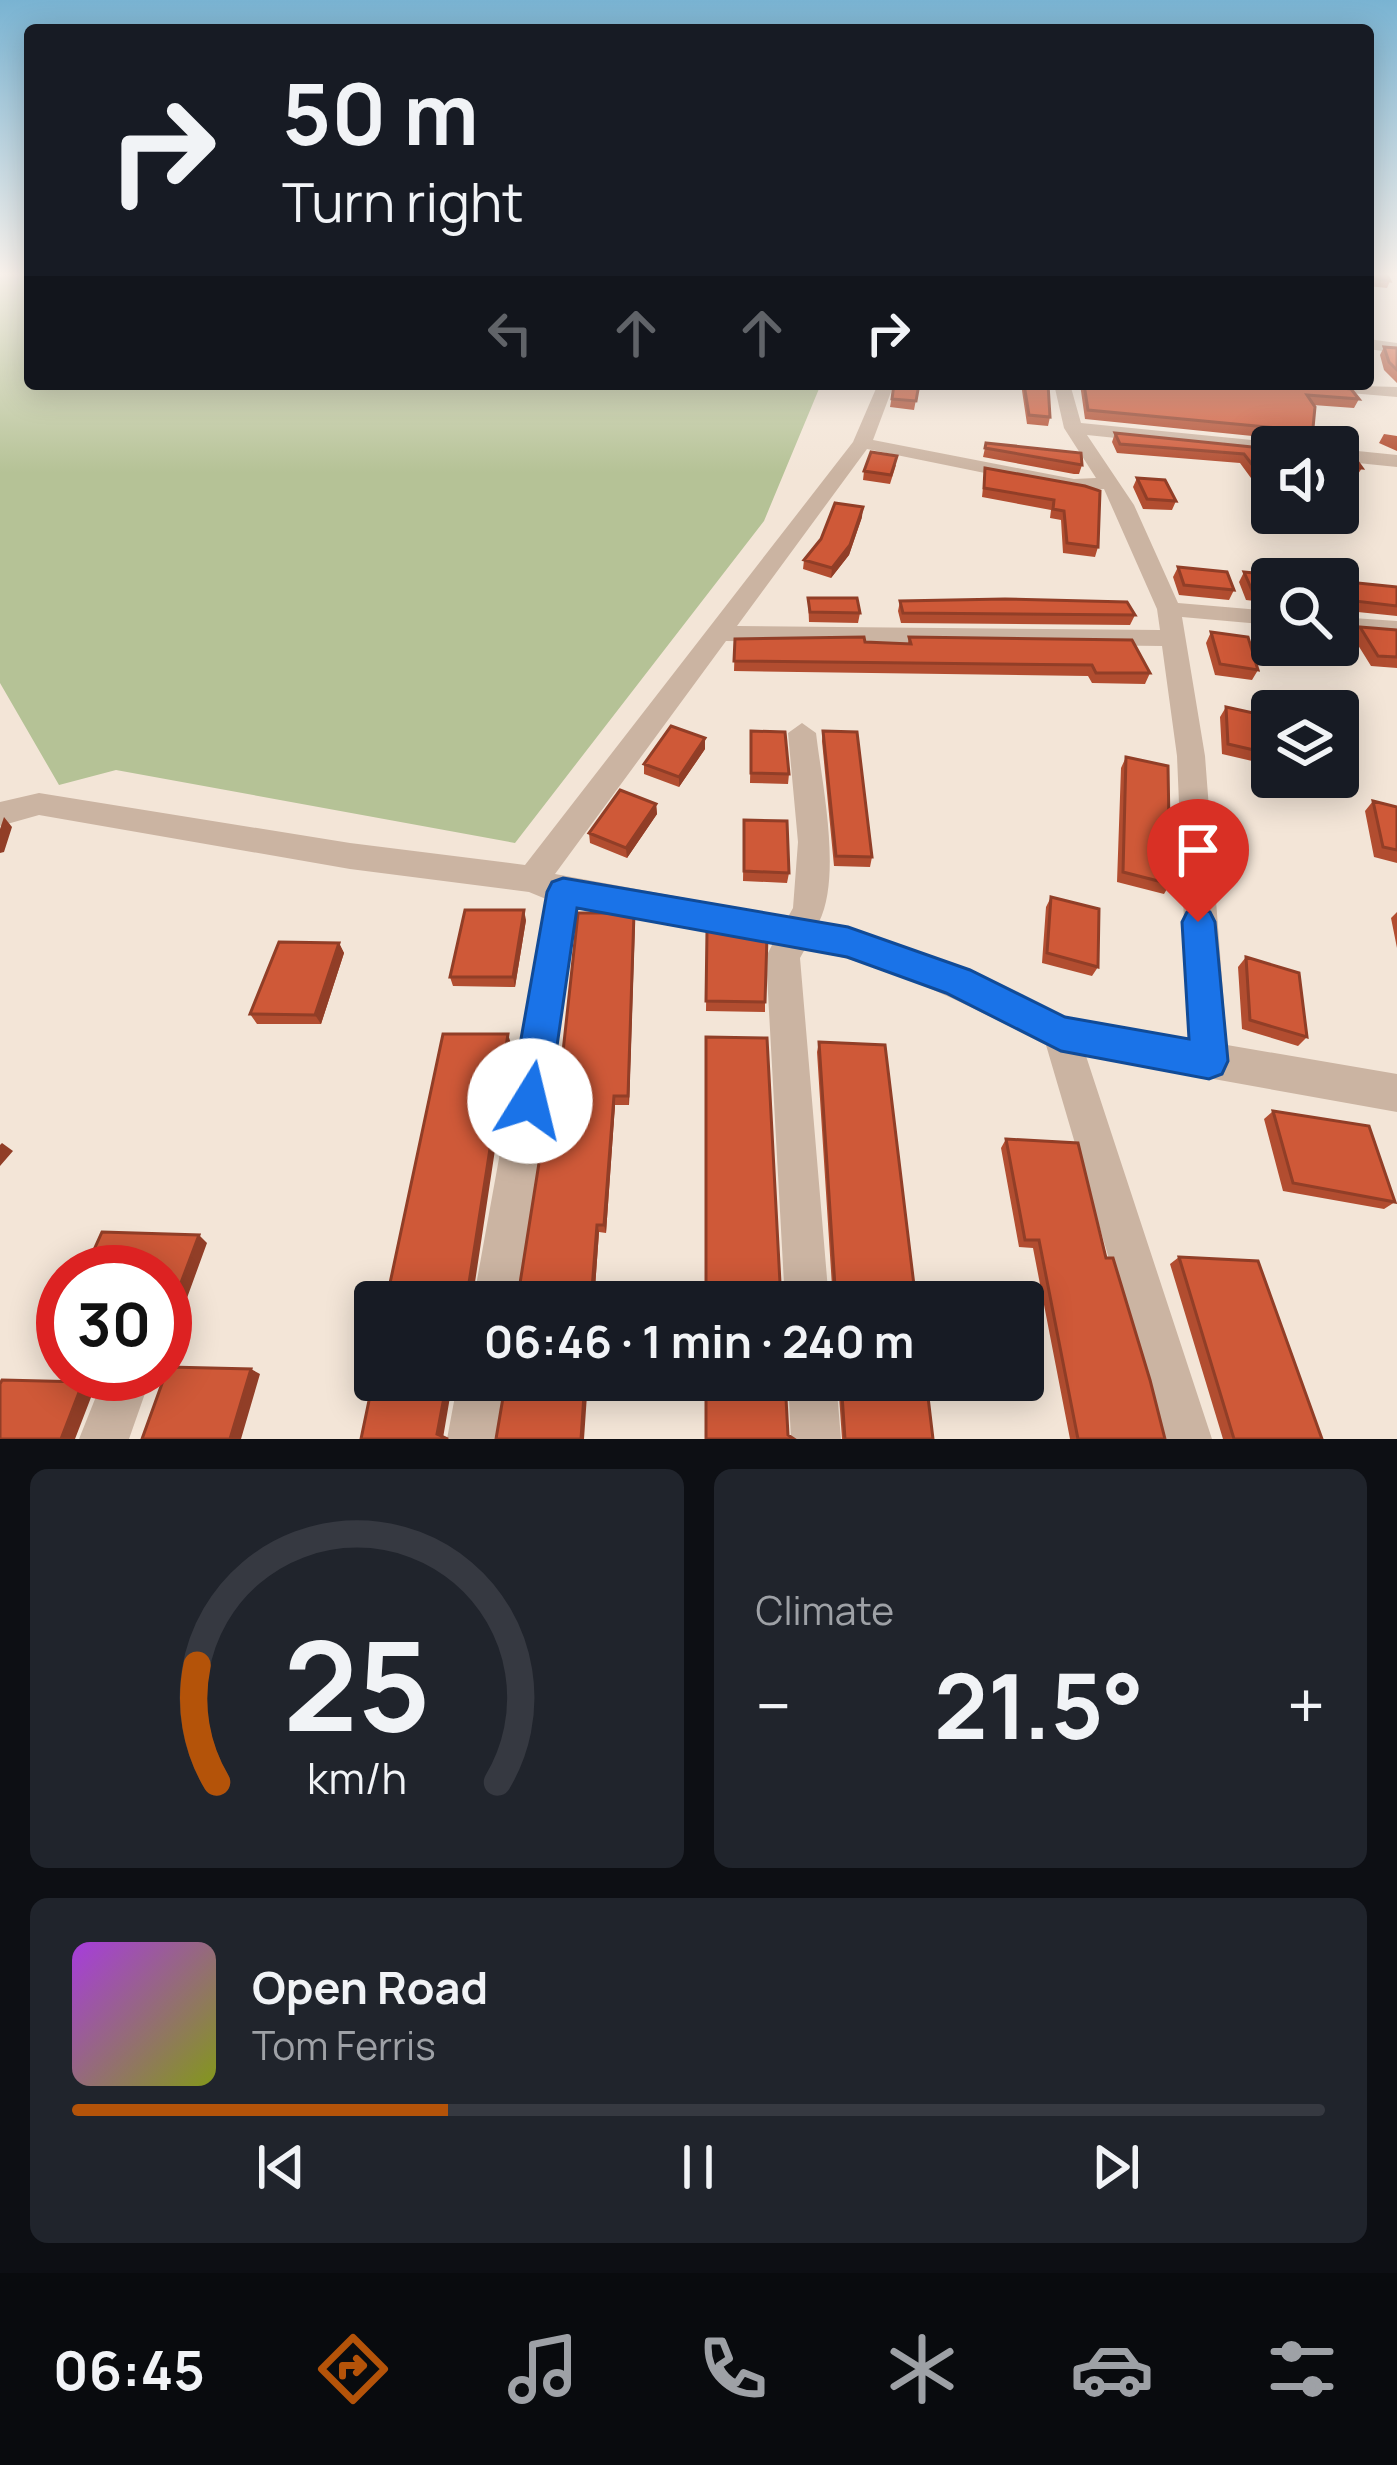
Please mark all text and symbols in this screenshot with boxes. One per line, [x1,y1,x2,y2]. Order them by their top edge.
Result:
text: 50 m [282,55,479,170]
icon: right [84,72,240,228]
text: Turn right [282,164,524,238]
icon: left [477,300,543,366]
icon: ahead [603,300,669,366]
icon: ahead [729,300,795,366]
icon: right [855,300,921,366]
map controls [1251,426,1359,798]
button: sound [1251,426,1359,534]
button: search [1251,558,1359,666]
button: layers [1251,690,1359,798]
pin [1147,799,1249,922]
icon: arrive [1165,817,1231,883]
position arrow [467,1038,593,1164]
speed limit sign: 30 [36,1245,192,1401]
text: 06:46 · 1 min · 240 m [484,1310,914,1372]
text: Climate [756,1583,894,1637]
text: 25 [283,1598,430,1768]
text: 21.5° [934,1643,1144,1766]
text: − [756,1660,791,1750]
text: + [1287,1660,1325,1750]
text: km/h [307,1747,407,1806]
text: Open Road [252,1956,488,2018]
text: Tom Ferris [252,2018,436,2072]
icon: previous [248,2134,314,2200]
icon: pause [665,2134,731,2200]
icon: next [1083,2134,1149,2200]
icon: directions [311,2327,395,2411]
icon: music [501,2327,585,2411]
icon: phone [691,2327,775,2411]
icon: climate [880,2327,964,2411]
icon: car [1070,2327,1154,2411]
icon: filters [1260,2327,1344,2411]
text: 06:45 [53,2332,205,2406]

